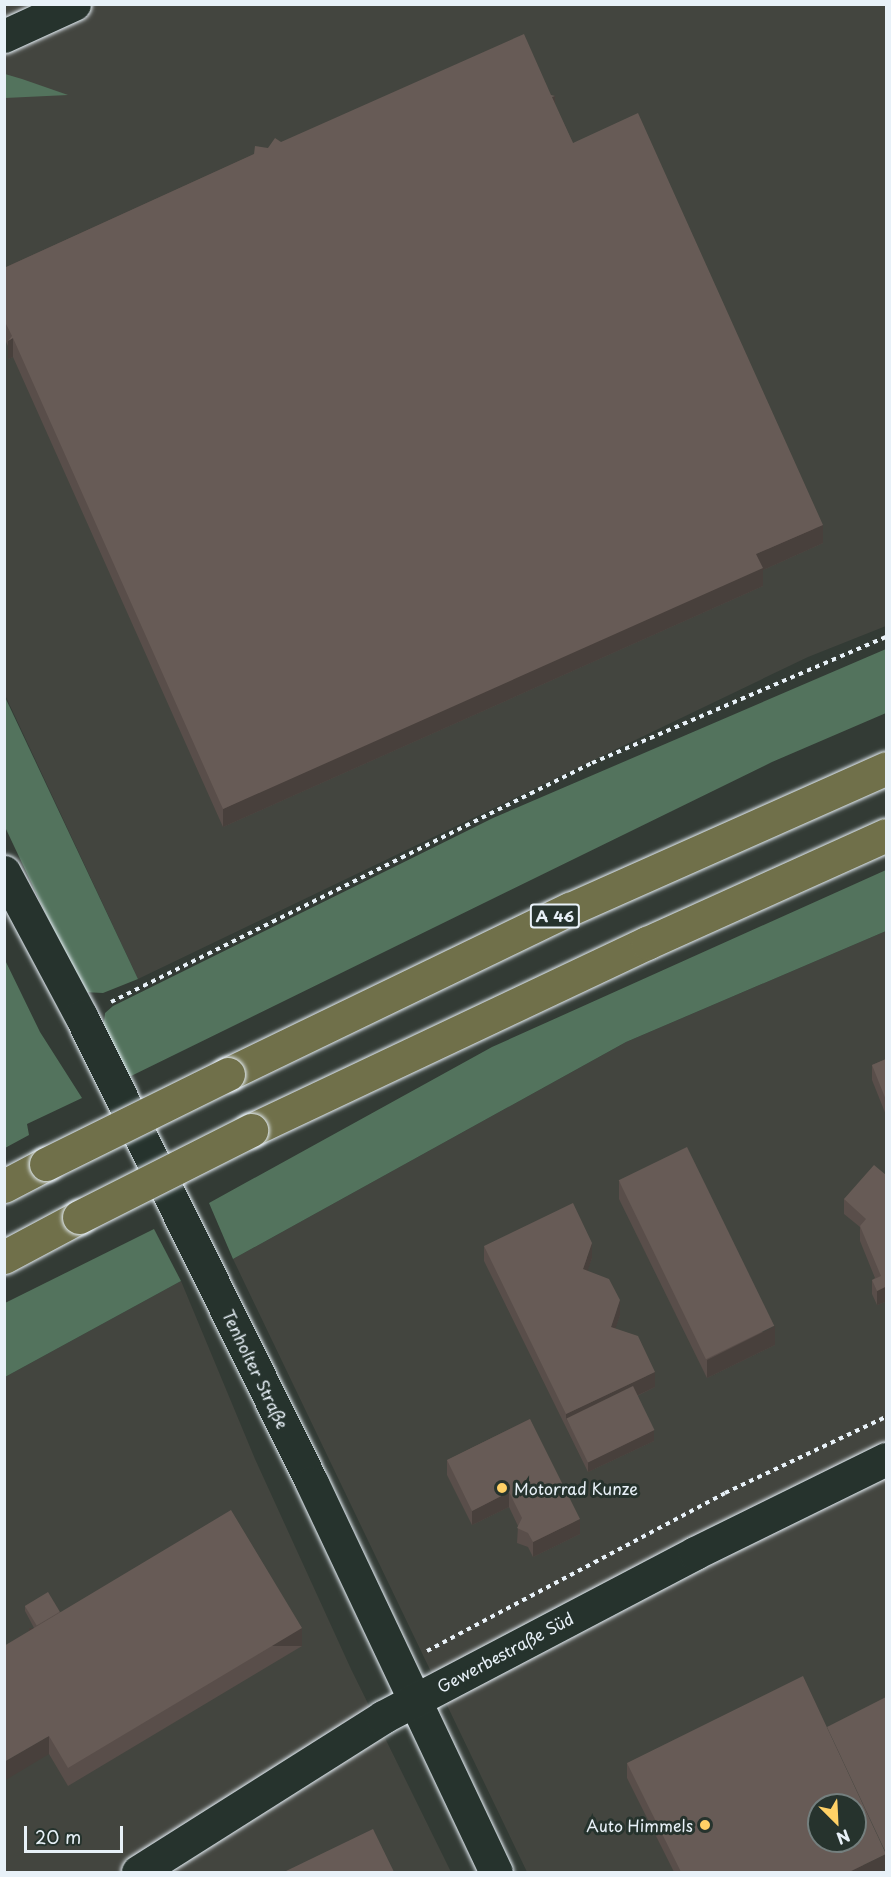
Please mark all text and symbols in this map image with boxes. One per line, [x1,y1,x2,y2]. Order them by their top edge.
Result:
road number: A 46 [530,904,580,928]
street label: Tenholter Straße [219,1306,293,1432]
place label: Motorrad Kunze [514,1478,639,1498]
marker: Motorrad Kunze [495,1481,509,1495]
street label: Gewerbestraße Süd [433,1608,577,1696]
north arrow [807,1793,867,1853]
scale bar [27,1814,126,1852]
place label: Auto Himmels [584,1815,693,1835]
marker: Auto Himmels [698,1818,712,1832]
text: 20 m [35,1823,81,1850]
text: N [833,1824,854,1851]

